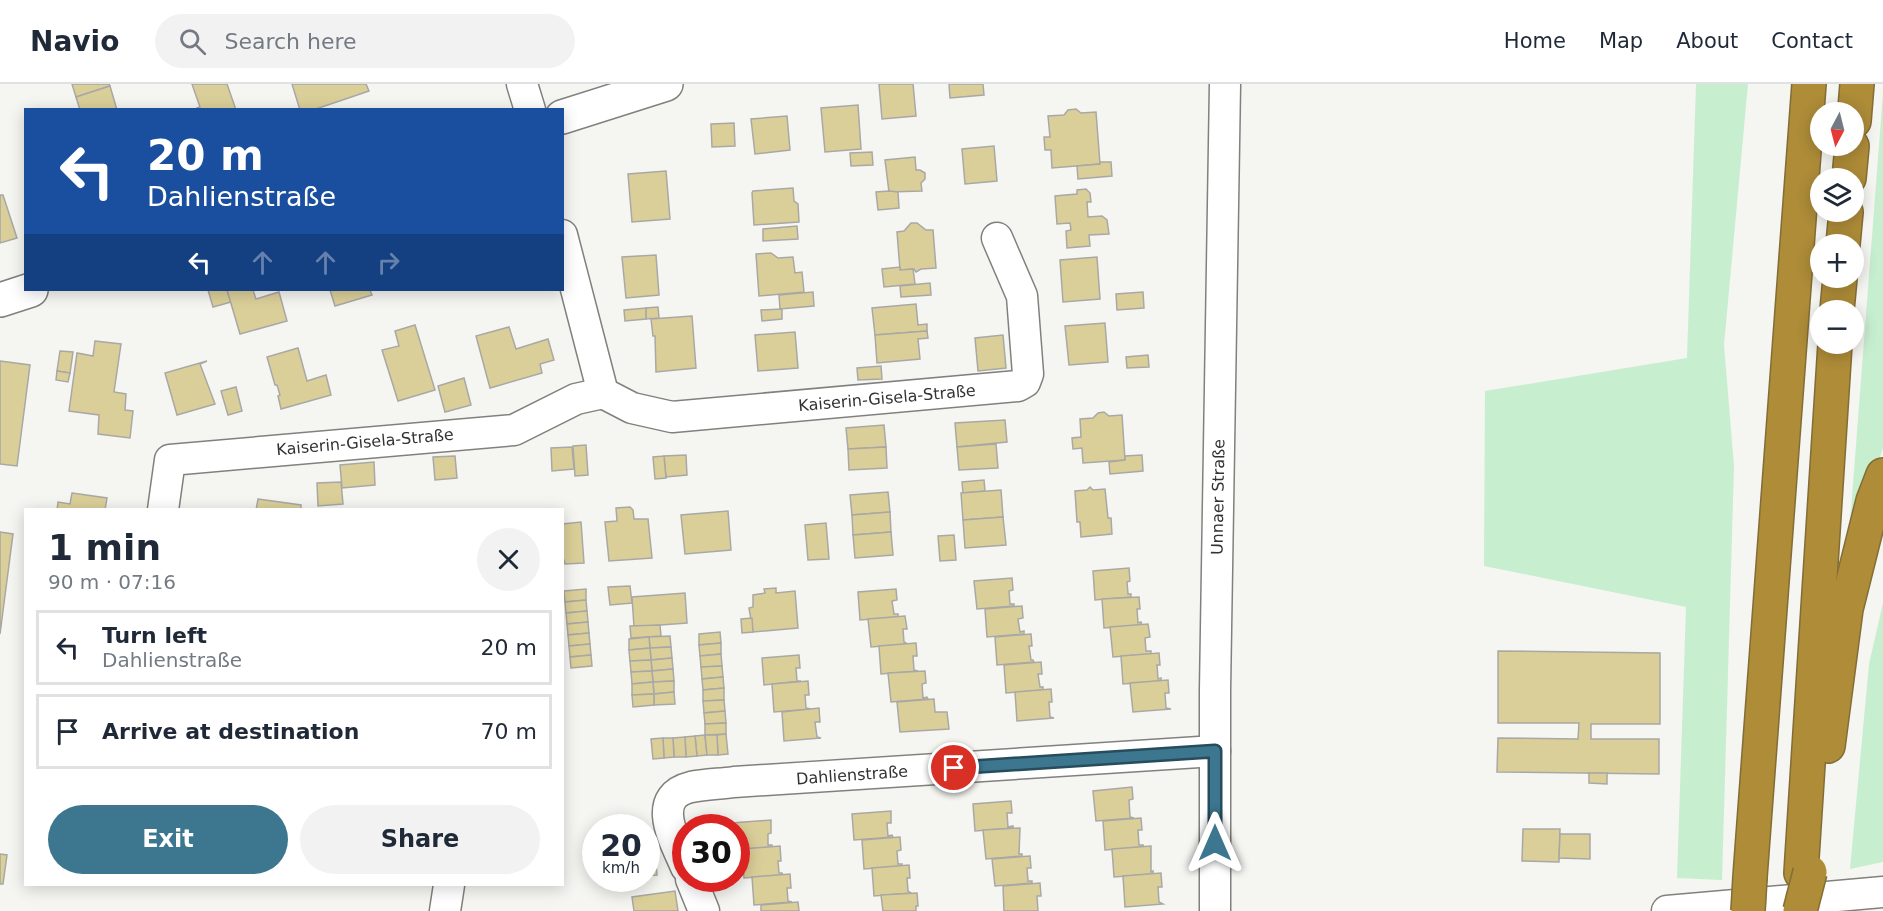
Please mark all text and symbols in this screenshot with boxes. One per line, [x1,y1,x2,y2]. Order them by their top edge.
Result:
search box [155,14,575,68]
text: Navio [30,25,119,58]
icon: search [176,25,209,58]
text: Search here [224,29,357,54]
text: Home [1504,29,1566,53]
text: Map [1599,29,1643,53]
text: About [1676,29,1738,53]
text: Contact [1771,29,1853,53]
north arrow [1810,102,1864,156]
map controls [1810,102,1864,354]
text: 20 m [147,131,264,180]
icon: left [48,132,126,210]
button: layers [1810,168,1864,222]
text: Dahlienstraße [147,181,336,212]
button: + [1810,234,1864,288]
icon: left [183,246,216,279]
icon: ahead [246,246,279,279]
icon: ahead [309,246,342,279]
icon: right [372,246,405,279]
button: − [1810,300,1864,354]
street label: Kaiserin-Gisela-Straße [798,381,976,415]
street label: Kaiserin-Gisela-Straße [276,425,454,459]
street label: Unnaer Straße [1207,439,1229,555]
text: 1 min [48,527,161,568]
button: close [477,528,540,591]
text: 90 m · 07:16 [48,570,176,594]
text: Turn left [102,623,207,648]
icon: left [51,631,84,664]
text: 20 m [481,635,537,660]
text: Dahlienstraße [102,648,242,672]
icon: arrive [51,715,84,748]
text: Arrive at destination [102,719,359,744]
text: 70 m [481,719,537,744]
pin [928,742,979,793]
icon: arrive [937,751,970,784]
street label: Dahlienstraße [795,762,909,788]
button: Exit [48,805,288,874]
button: Share [300,805,540,874]
position arrow [1183,811,1247,875]
speed limit sign: 30 [672,814,750,892]
text: 20 [600,828,642,863]
text: km/h [602,859,640,877]

